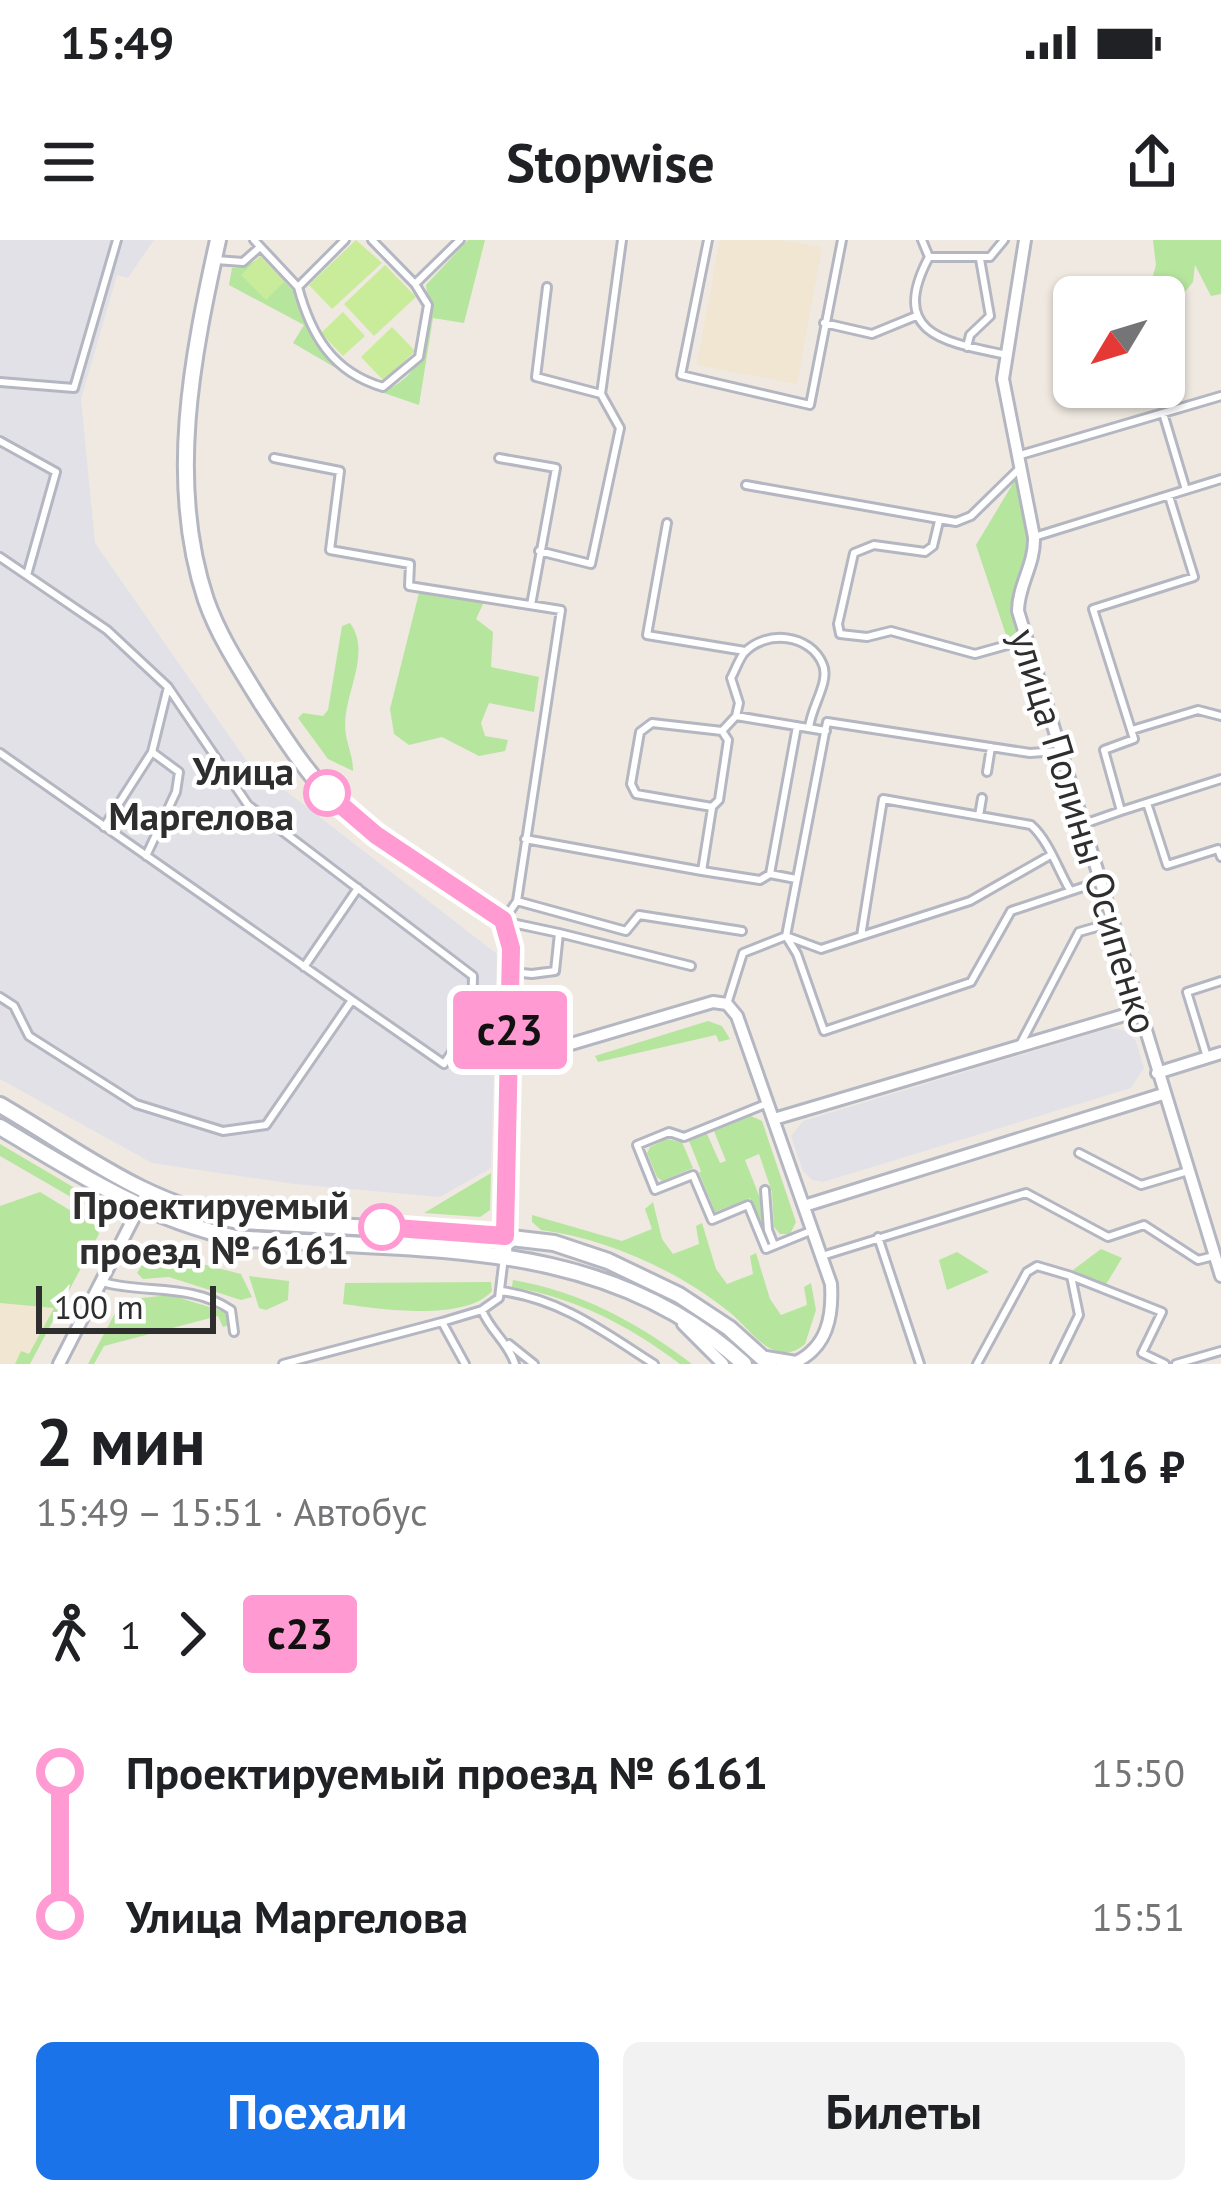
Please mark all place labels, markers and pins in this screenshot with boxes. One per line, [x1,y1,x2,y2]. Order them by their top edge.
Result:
place label: Улица Маргелова [109,745,294,841]
marker: Улица Маргелова [305,771,349,815]
place label: Проектируемый проезд № 6161 [72,1179,349,1275]
marker: Проектируемый проезд № 6161 [360,1205,404,1249]

